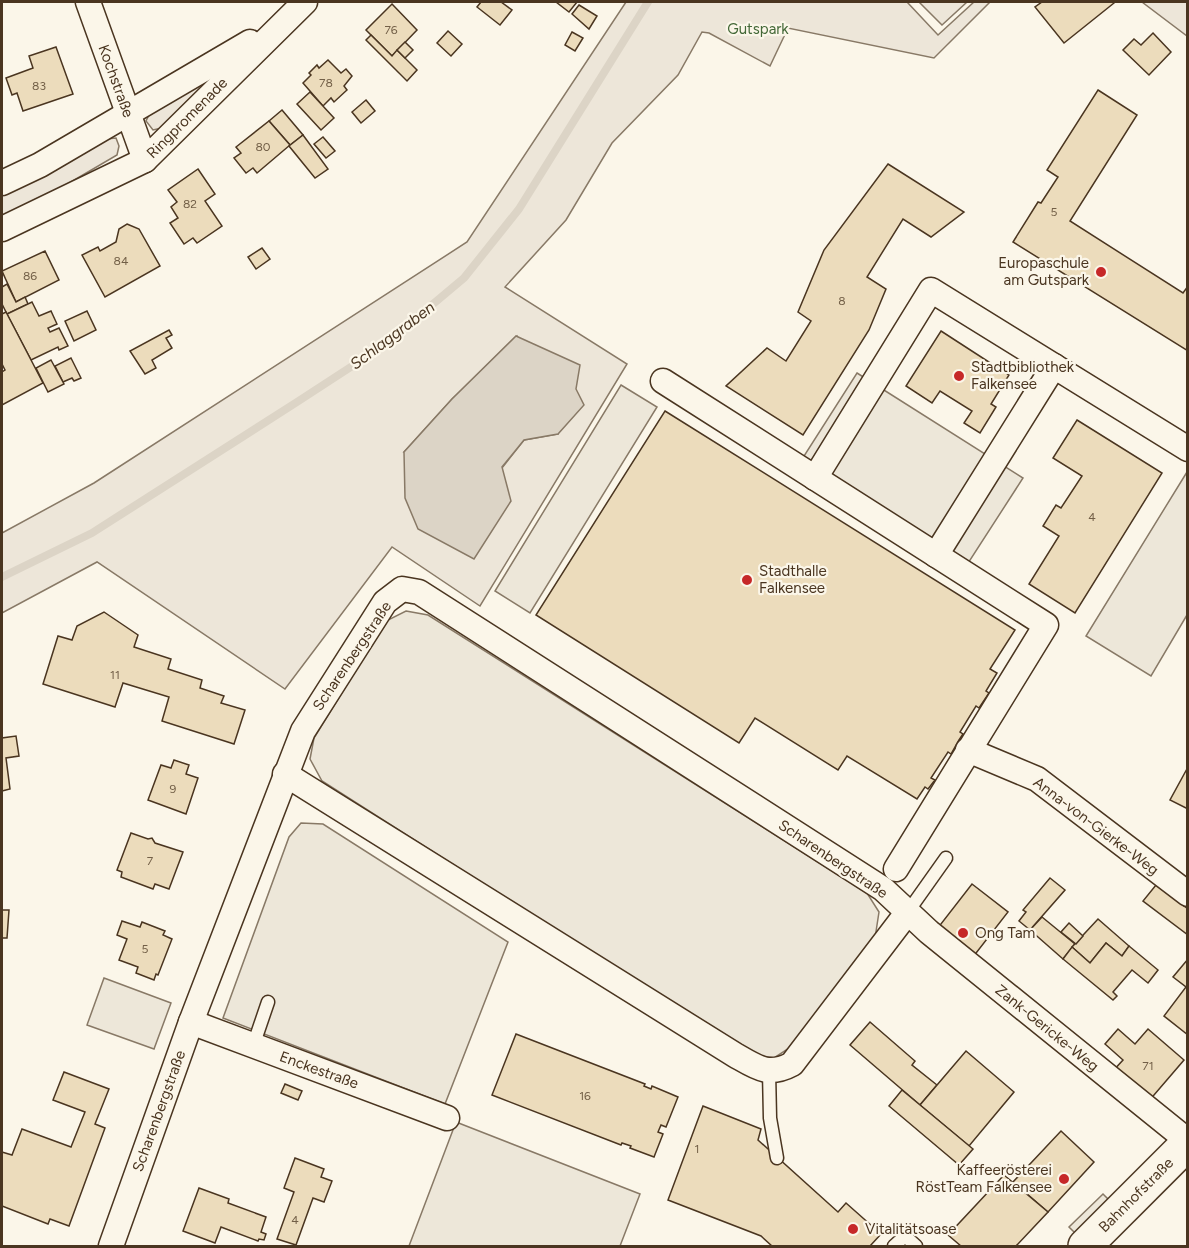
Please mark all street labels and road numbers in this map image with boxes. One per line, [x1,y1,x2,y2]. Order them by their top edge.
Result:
street label: Kochstraße [95,42,137,120]
street label: Ringpromenade [143,74,231,162]
street label: Scharenbergstraße [309,598,395,714]
street label: Anna-von-Gierke-Weg [1030,773,1162,879]
street label: Scharenbergstraße [775,816,891,902]
street label: Zank-Gericke-Weg [992,981,1102,1075]
street label: Enckestraße [277,1047,361,1093]
street label: Scharenbergstraße [129,1048,189,1174]
street label: Bahnhofstraße [1095,1154,1177,1236]

